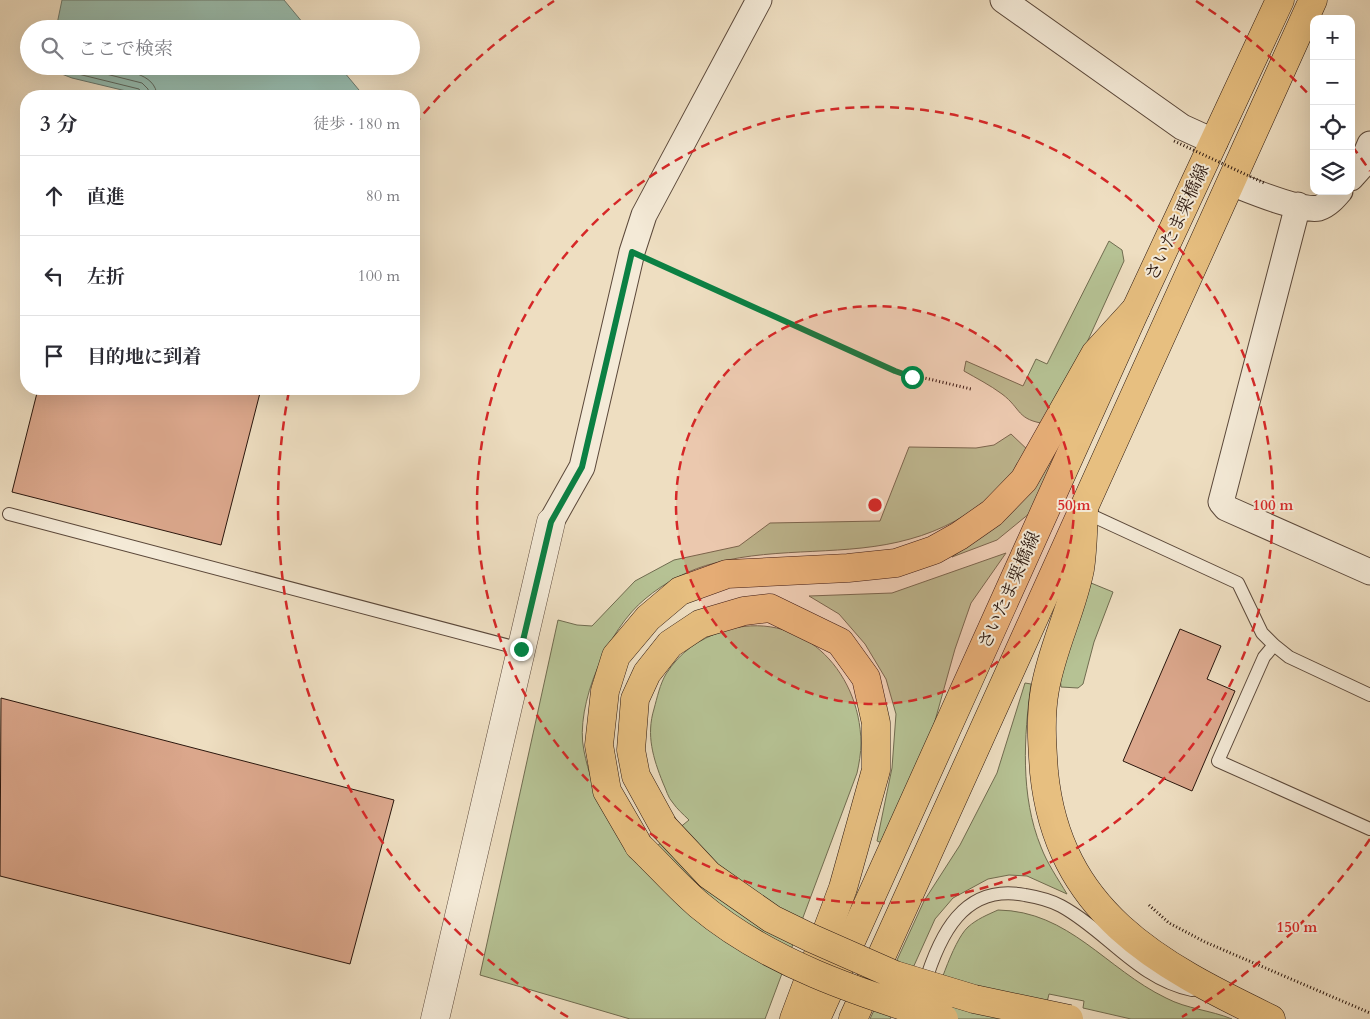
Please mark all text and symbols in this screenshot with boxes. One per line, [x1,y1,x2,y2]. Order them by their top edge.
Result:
map controls [1310,15,1355,195]
button: + [1310,15,1355,60]
search box [20,20,420,75]
icon: search [38,34,66,62]
text: ここで検索 [78,36,173,62]
button: − [1310,60,1355,105]
button: locate [1310,105,1355,150]
text: 3 分 [40,110,77,139]
text: 徒歩 · 180 m [313,113,400,135]
button: layers [1310,150,1355,195]
street label: さいたま栗橋線 [1139,160,1215,285]
icon: ahead [40,182,68,210]
text: 直進 [87,184,125,210]
text: 80 m [366,185,400,207]
icon: left [40,262,68,290]
text: 左折 [87,264,125,290]
text: 100 m [358,265,400,287]
icon: arrive [40,342,68,370]
text: 目的地に到着 [87,344,201,370]
route start [901,366,924,389]
text: 50 m [1057,495,1091,515]
text: 100 m [1253,495,1294,515]
centre of rings [866,496,884,514]
street label: さいたま栗橋線 [972,528,1047,653]
route end [510,638,533,661]
text: 150 m [1277,917,1318,937]

